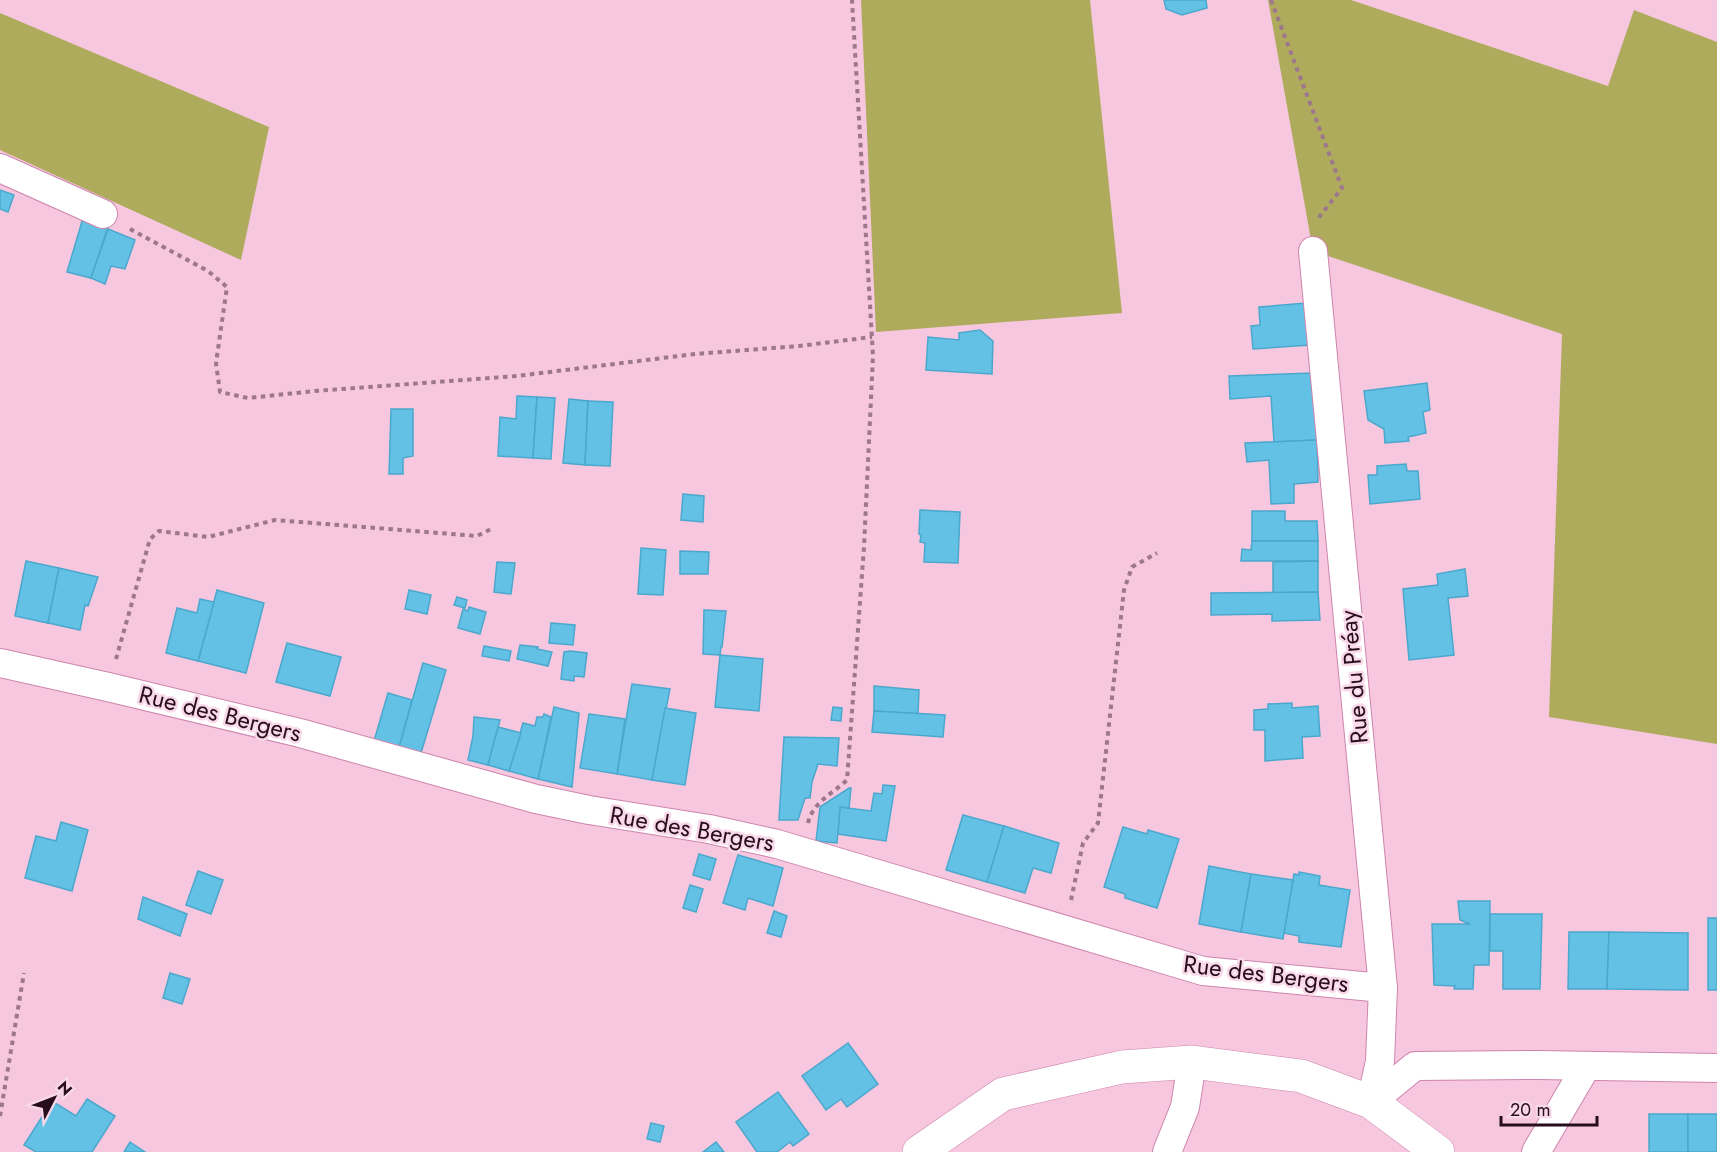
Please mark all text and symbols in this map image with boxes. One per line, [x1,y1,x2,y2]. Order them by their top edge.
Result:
street label: Rue du Préay [1330,608,1377,745]
street label: Rue des Bergers [135,676,305,751]
street label: Rue des Bergers [607,797,777,860]
street label: Rue des Bergers [1182,946,1351,1001]
north arrow [24,1068,84,1128]
text: N [52,1076,78,1101]
scale bar [1501,1089,1597,1127]
text: 20 m [1510,1097,1550,1123]

